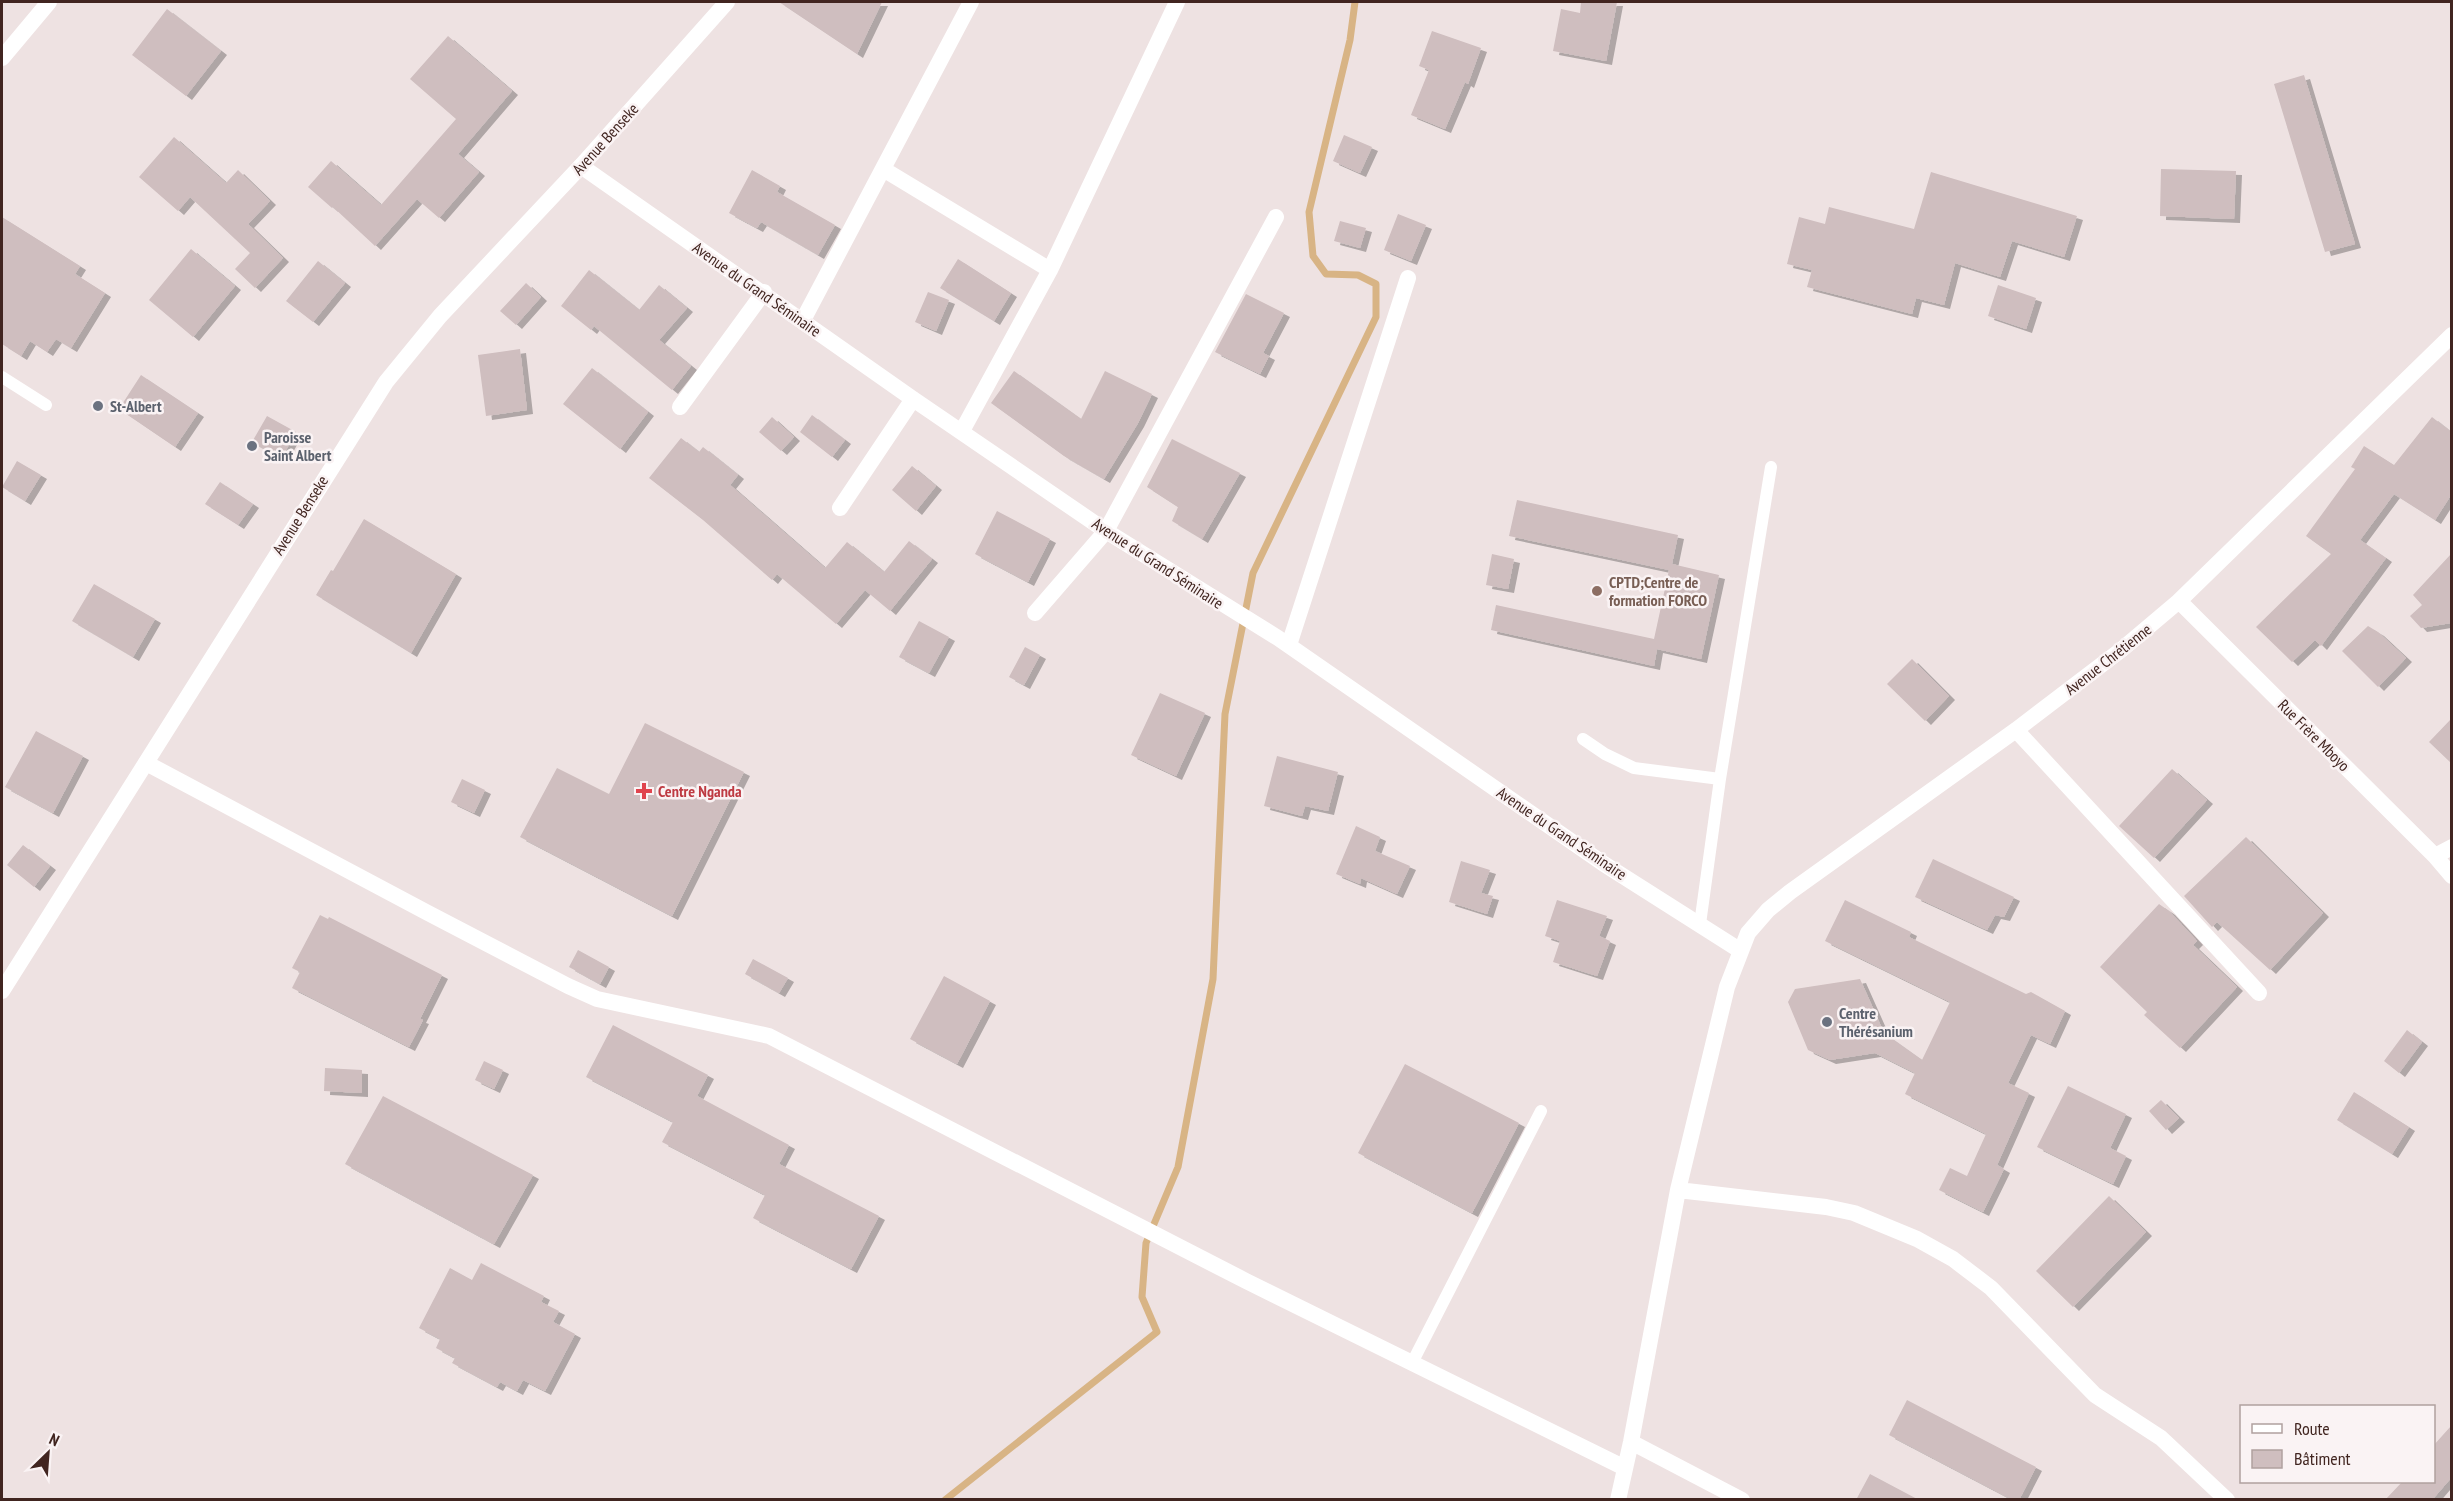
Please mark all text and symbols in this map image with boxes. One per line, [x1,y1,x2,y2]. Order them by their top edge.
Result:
street label: Avenue Benseke [568,99,642,179]
street label: Avenue du Grand Séminaire [689,237,825,341]
place label: St-Albert [110,396,162,416]
marker: St-Albert [91,399,105,413]
place label: Paroisse Saint Albert [264,427,332,465]
marker: Paroisse Saint Albert [245,439,259,453]
street label: Avenue Benseke [268,472,332,558]
street label: Avenue du Grand Séminaire [1089,513,1227,613]
place label: CPTD;Centre de formation FORCO [1609,572,1707,610]
marker: CPTD;Centre de formation FORCO [1590,584,1604,598]
street label: Avenue Chrétienne [2061,619,2155,699]
street label: Rue Frère Mboyo [2274,695,2354,775]
place label: Centre Nganda [658,781,742,801]
marker: Centre Nganda [635,782,653,800]
street label: Avenue du Grand Séminaire [1493,782,1631,884]
place label: Centre Thérésanium [1839,1003,1913,1041]
marker: Centre Thérésanium [1820,1015,1834,1029]
legend [2240,1405,2435,1483]
text: Route [2294,1417,2330,1440]
north arrow [18,1423,78,1483]
text: N [46,1429,62,1450]
text: Bâtiment [2294,1447,2351,1470]

